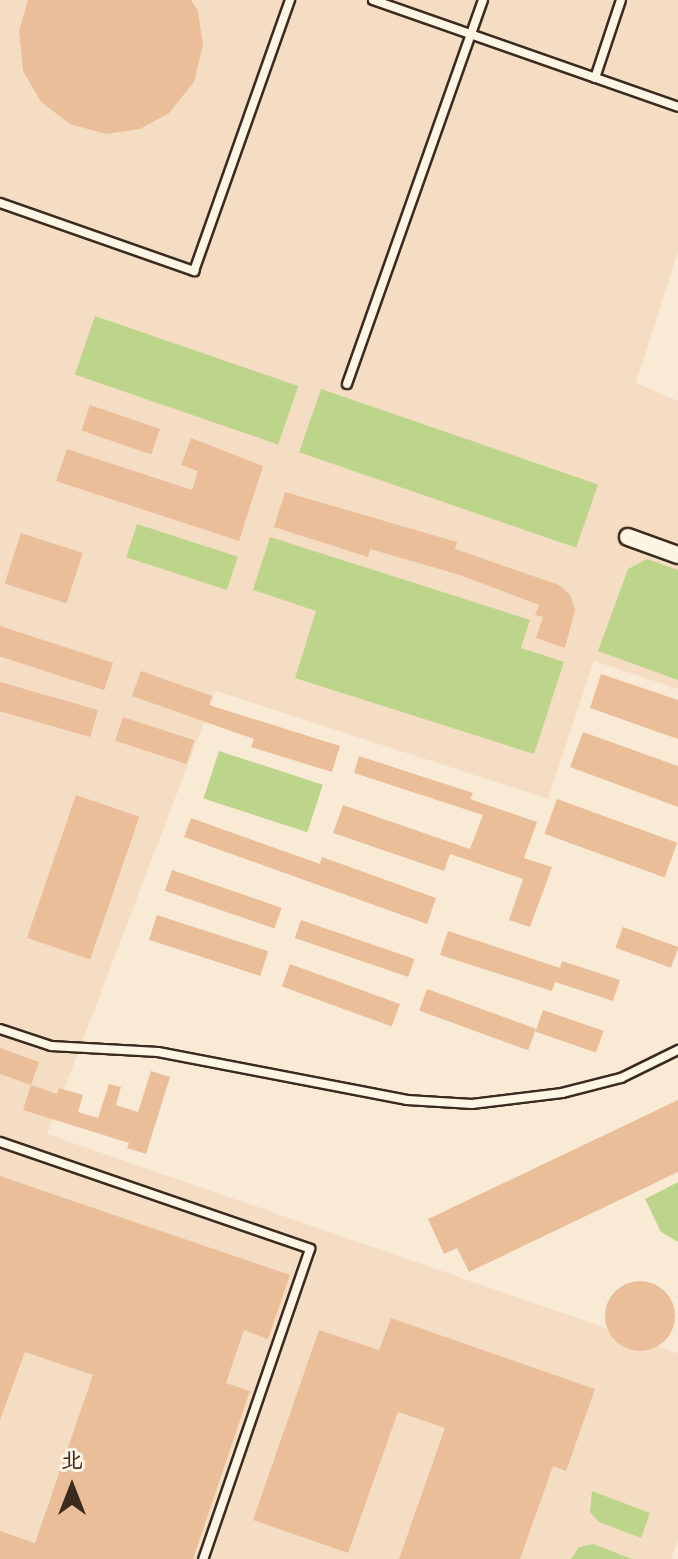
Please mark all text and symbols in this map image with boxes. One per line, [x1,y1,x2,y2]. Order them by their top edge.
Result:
north arrow [32,1447,112,1527]
text: 北 [61,1450,83,1476]

